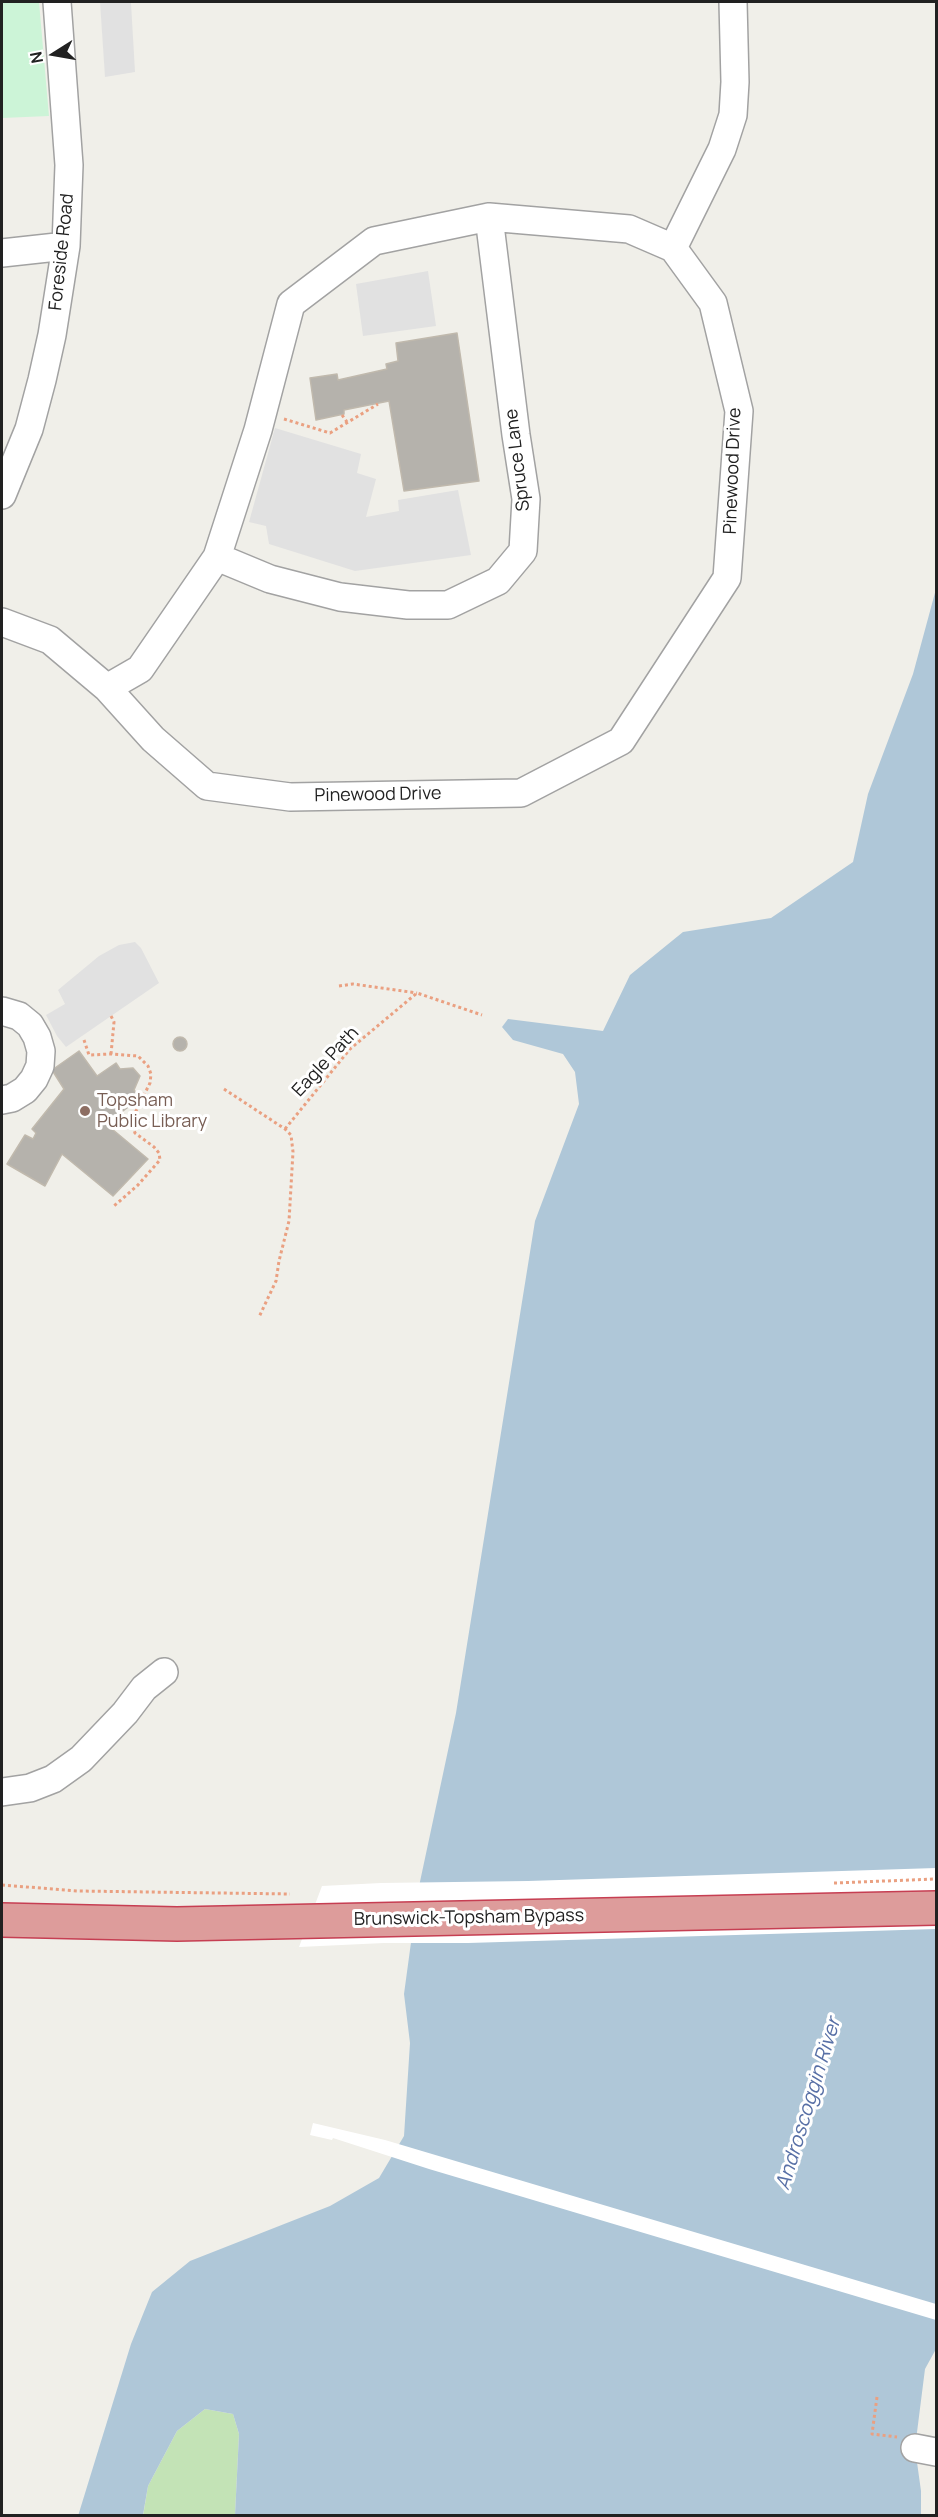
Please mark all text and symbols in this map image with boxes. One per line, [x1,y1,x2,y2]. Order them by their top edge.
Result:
north arrow [24,24,84,84]
text: N [24,50,48,65]
street label: Foreside Road [45,193,79,311]
street label: Pinewood Drive [720,407,746,535]
street label: Spruce Lane [501,408,535,512]
street label: Pinewood Drive [314,783,442,807]
street label: Eagle Path [288,1023,364,1101]
place label: Topsham Public Library [97,1090,207,1132]
marker: Topsham Public Library [78,1104,92,1118]
street label: Brunswick-Topsham Bypass [354,1905,584,1931]
water label: Androscoggin River [771,2015,847,2193]

